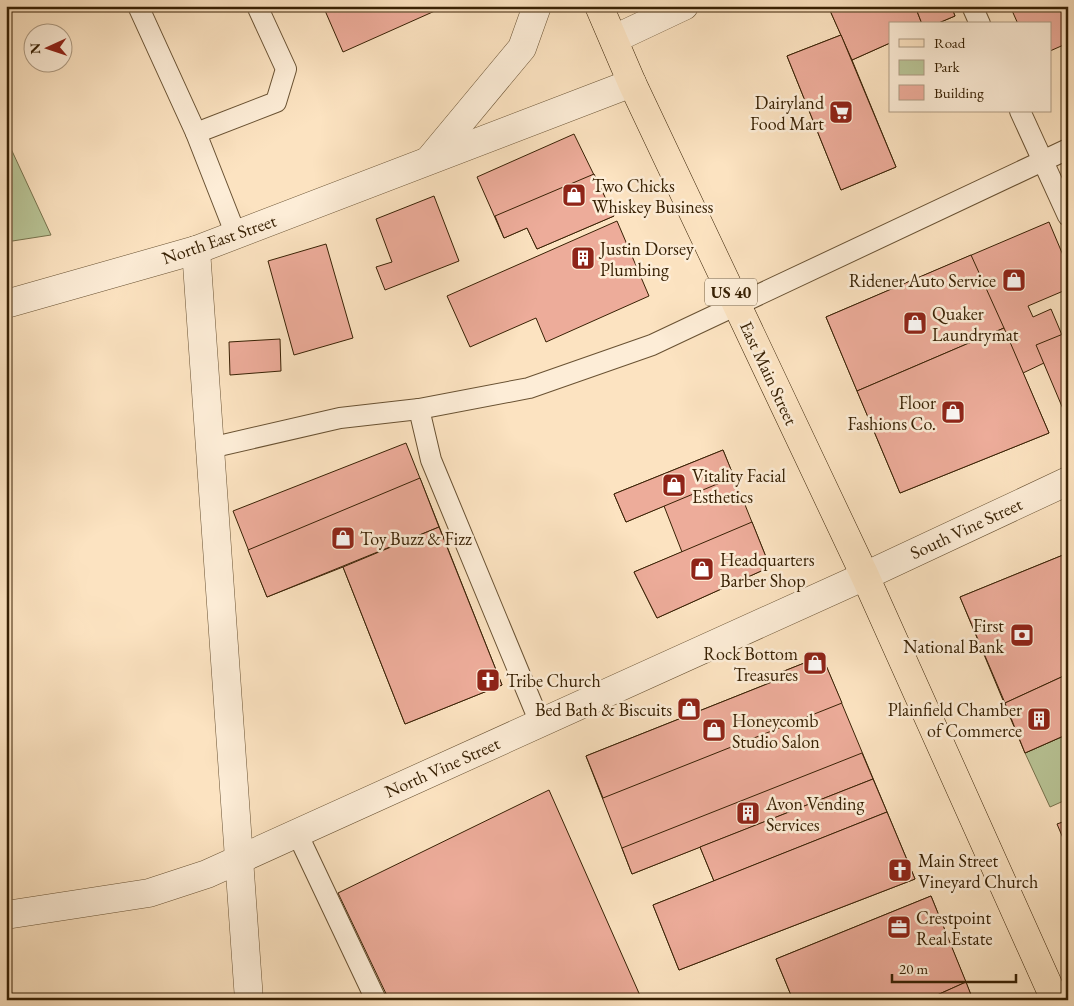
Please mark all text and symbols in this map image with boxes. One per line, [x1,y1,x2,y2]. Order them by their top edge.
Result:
north arrow [22,22,72,72]
legend [889,22,1052,112]
text: Road [934,33,966,52]
text: N [26,42,44,55]
text: Park [934,57,961,76]
text: Building [934,83,984,102]
place label: Dairyland Food Mart [750,91,825,135]
supermarket icon: Dairyland Food Mart [828,99,854,125]
place label: Two Chicks Whiskey Business [592,174,714,218]
shop icon: Two Chicks Whiskey Business [561,182,587,208]
street label: North East Street [159,209,279,269]
place label: Justin Dorsey Plumbing [598,237,694,281]
building icon: Justin Dorsey Plumbing [570,245,596,271]
shop icon: Ridener Auto Service [1001,267,1027,293]
place label: Ridener Auto Service [849,269,996,292]
road number: US 40 [705,278,757,306]
place label: Quaker Laundrymat [932,302,1019,346]
shop icon: Quaker Laundrymat [902,310,928,336]
street label: East Main Street [735,317,803,429]
place label: Floor Fashions Co. [847,391,936,435]
shop icon: Floor Fashions Co. [940,399,966,425]
place label: Vitality Facial Esthetics [692,464,786,508]
shop icon: Vitality Facial Esthetics [661,472,687,498]
street label: South Vine Street [906,492,1026,564]
shop icon: Toy Buzz & Fizz [330,525,356,551]
place label: Toy Buzz & Fizz [360,527,472,550]
place label: Headquarters Barber Shop [720,548,815,592]
shop icon: Headquarters Barber Shop [689,556,715,582]
place label: First National Bank [903,614,1005,658]
bank icon: First National Bank [1009,622,1035,648]
place label: Rock Bottom Treasures [703,642,798,686]
shop icon: Rock Bottom Treasures [802,650,828,676]
church icon: Tribe Church [475,667,501,693]
place label: Tribe Church [506,669,601,692]
shop icon: Bed Bath & Biscuits [676,696,702,722]
place label: Bed Bath & Biscuits [535,698,672,721]
place label: Plainfield Chamber of Commerce [888,698,1022,742]
building icon: Plainfield Chamber of Commerce [1026,706,1052,732]
place label: Honeycomb Studio Salon [732,709,820,753]
shop icon: Honeycomb Studio Salon [701,717,727,743]
street label: North Vine Street [381,731,503,803]
place label: Avon Vending Services [765,792,864,836]
building icon: Avon Vending Services [735,800,761,826]
place label: Main Street Vineyard Church [918,849,1038,893]
church icon: Main Street Vineyard Church [887,857,913,883]
place label: Crestpoint Real Estate [916,906,992,950]
office icon: Crestpoint Real Estate [886,914,912,940]
scale bar [892,951,1015,983]
text: 20 m [899,959,928,978]

